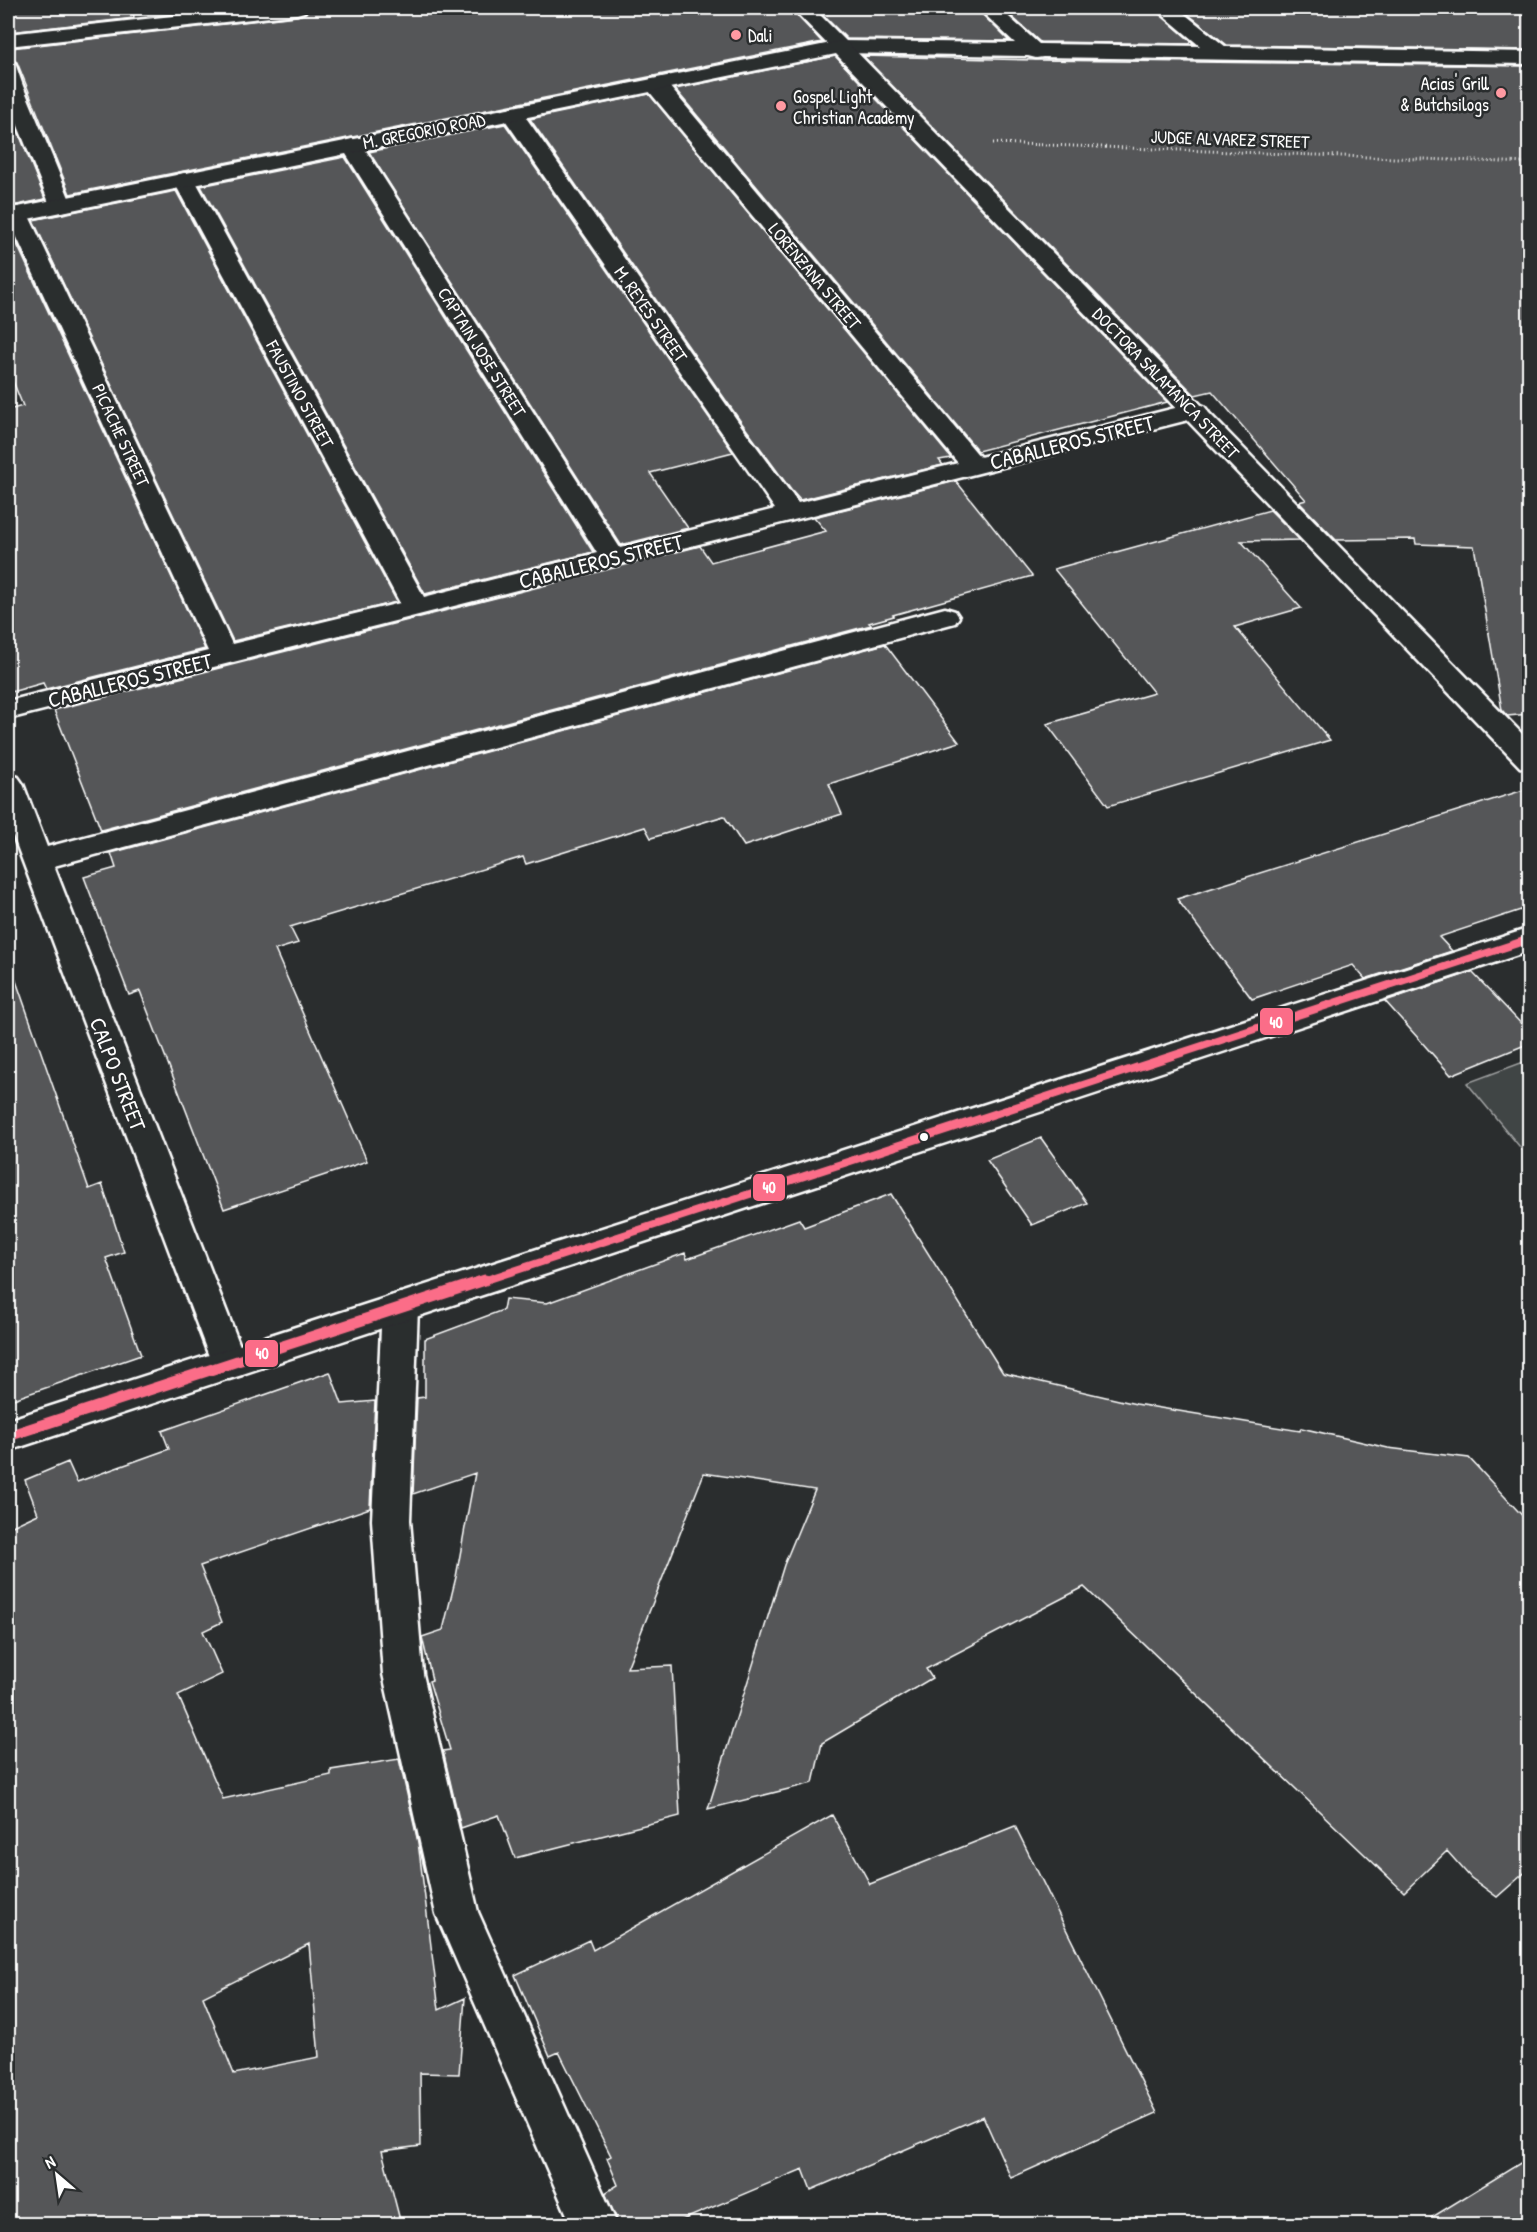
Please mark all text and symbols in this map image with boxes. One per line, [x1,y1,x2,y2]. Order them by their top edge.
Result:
place label: Dali [748,23,772,48]
marker: Dali [729,28,743,42]
place label: Acias' Grill & Butchsilogs [1400,71,1489,117]
place label: Gospel Light Christian Academy [793,84,915,130]
marker: Acias' Grill & Butchsilogs [1494,86,1508,100]
marker: Gospel Light Christian Academy [774,99,788,113]
street label: M. GREGORIO ROAD [361,107,488,155]
street label: JUDGE ALVAREZ STREET [1150,124,1310,154]
street label: LORENZANA STREET [763,217,867,335]
street label: M. REYES STREET [609,261,694,368]
street label: CAPTAIN JOSE STREET [432,282,532,422]
street label: DOCTORA SALAMANCA STREET [1087,302,1245,465]
street label: FAUSTINO STREET [260,335,340,453]
street label: PICACHE STREET [86,379,156,491]
street label: CABALLEROS STREET [987,407,1158,477]
street label: CABALLEROS STREET [516,526,687,596]
street label: CABALLEROS STREET [45,645,216,715]
line badge: 40 [1259,1007,1294,1036]
text: 40 [1269,1011,1283,1033]
street label: CALPO STREET [83,1013,154,1136]
unlabelled marker [918,1131,930,1143]
line badge: 40 [752,1173,786,1202]
text: 40 [762,1176,776,1198]
line badge: 40 [244,1339,279,1368]
text: 40 [255,1342,269,1364]
north arrow [27,2145,87,2205]
text: N [41,2150,59,2174]

